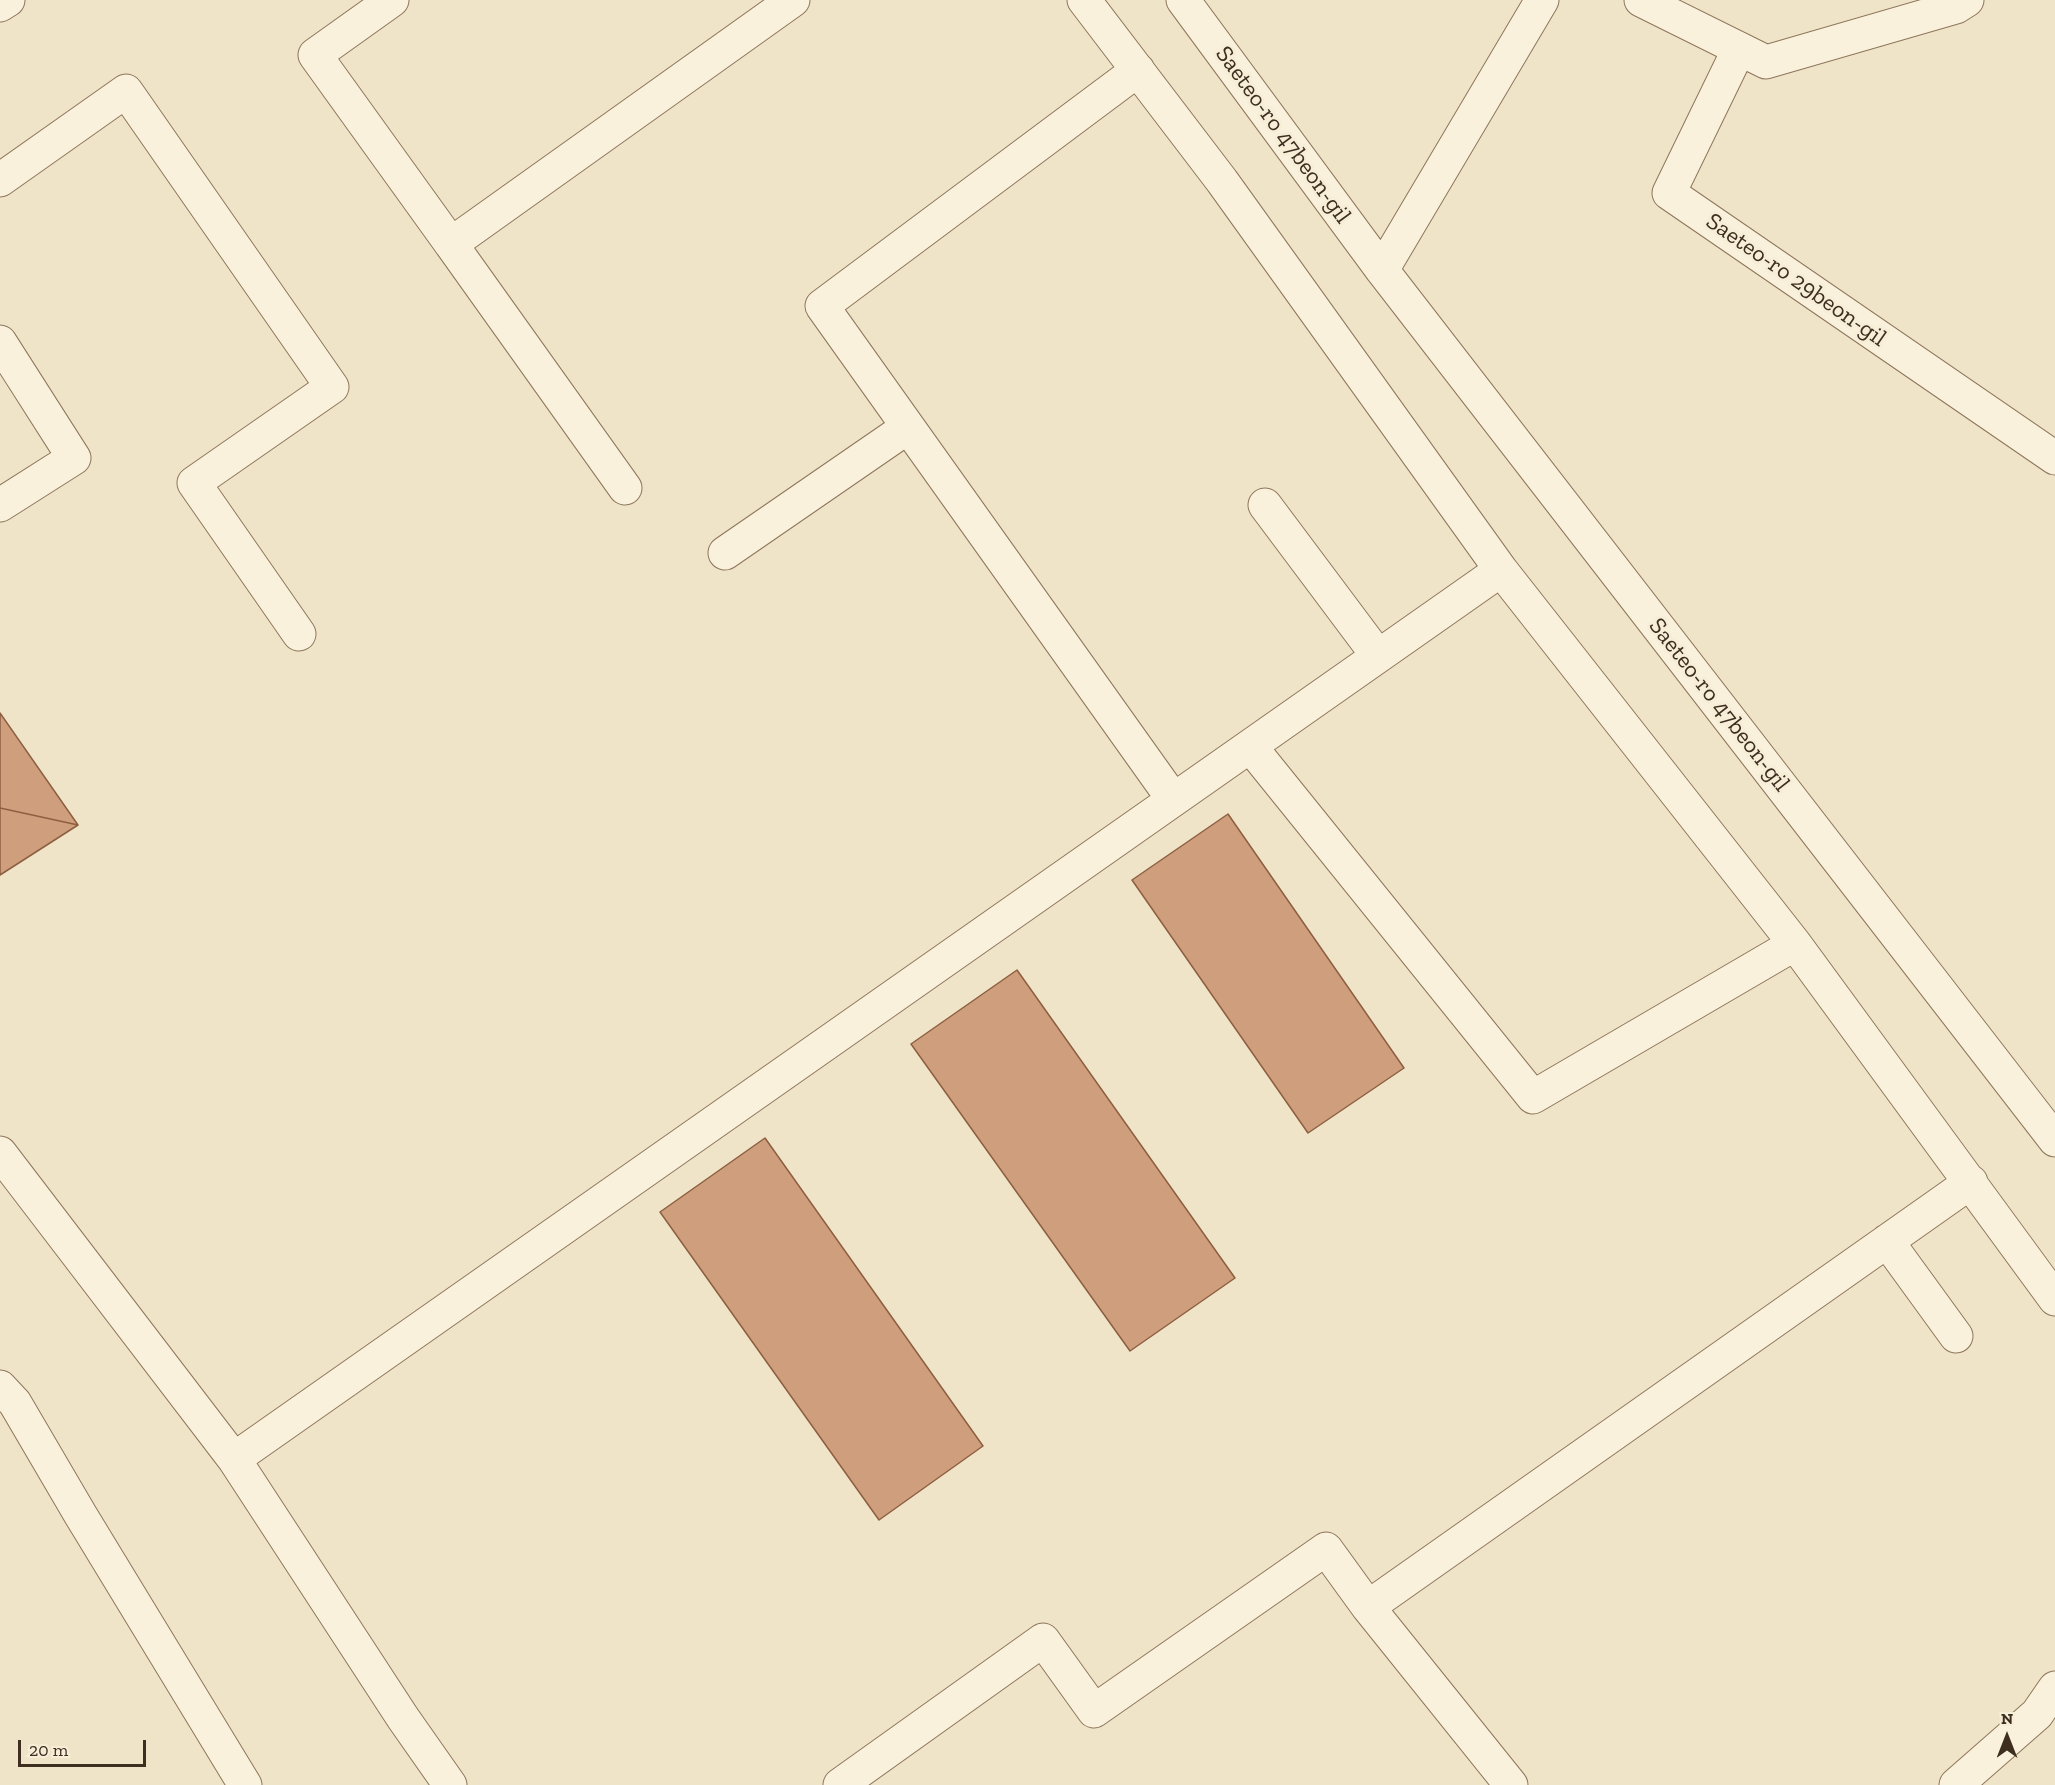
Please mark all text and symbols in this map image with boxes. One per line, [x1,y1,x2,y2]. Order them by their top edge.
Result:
street label: Saeteo-ro 47beon-gil [1209,41,1357,229]
street label: Saeteo-ro 29beon-gil [1700,207,1892,353]
street label: Saeteo-ro 47beon-gil [1642,613,1796,797]
north arrow [1977,1707,2037,1767]
text: N [2001,1709,2013,1728]
scale bar [21,1728,148,1766]
text: 20 m [29,1739,68,1761]

